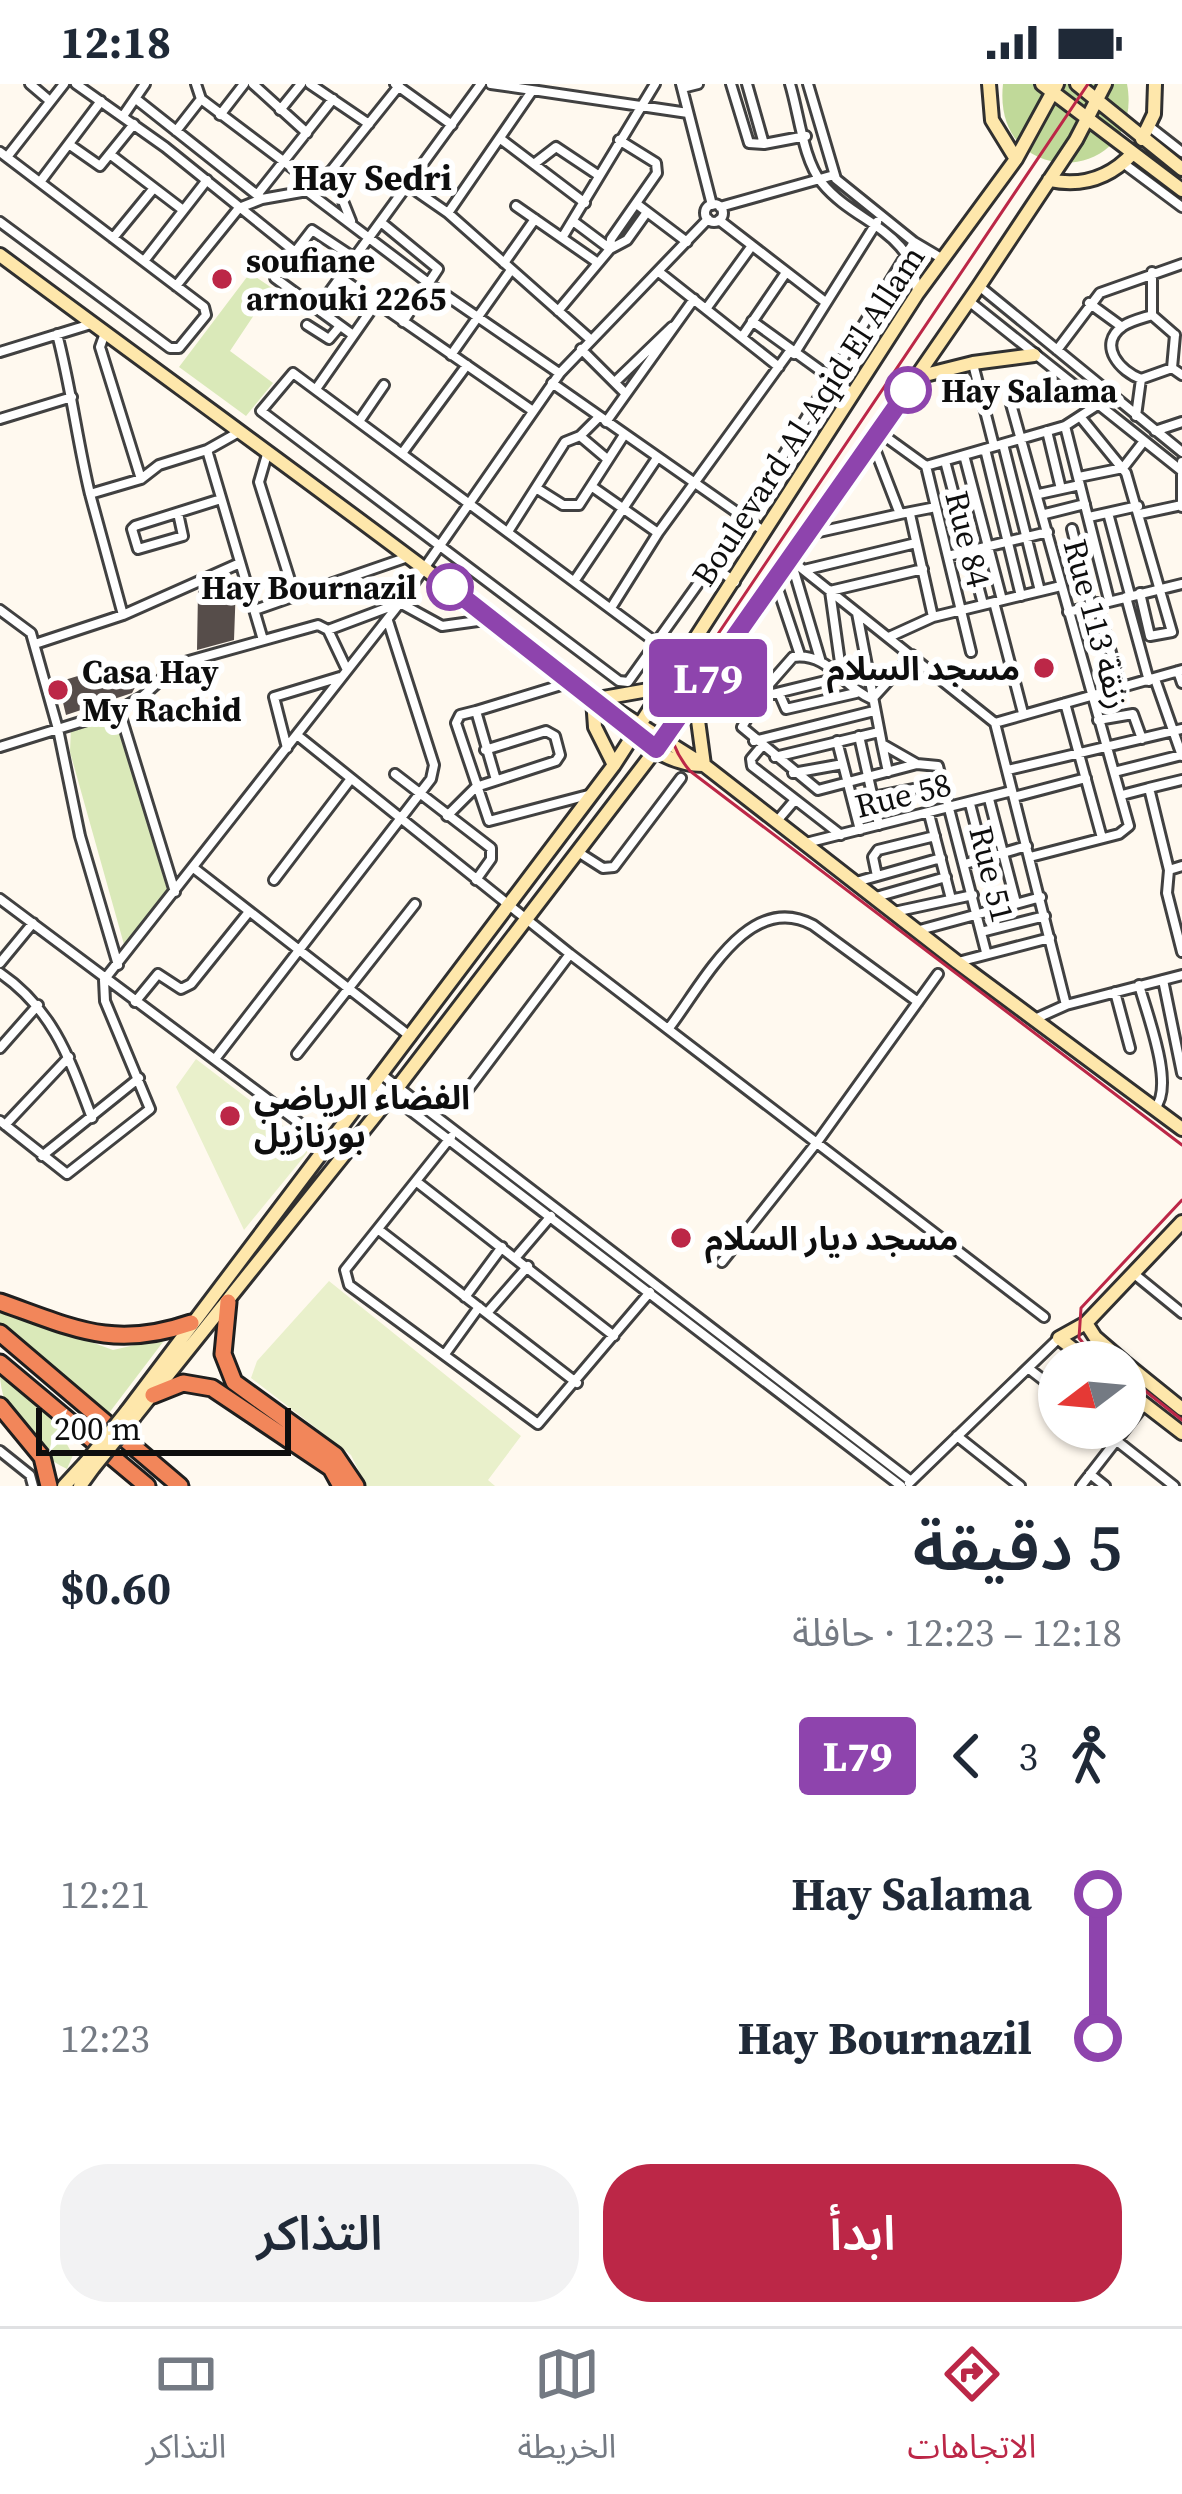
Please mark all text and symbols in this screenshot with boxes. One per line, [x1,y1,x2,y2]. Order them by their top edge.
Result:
text: 12:18 [60,11,171,73]
district label: Hay Sedri [292,153,452,202]
street label: Boulevard Al Aqid El Allam [681,237,935,595]
place label: soufiane arnouki 2265 [246,238,447,321]
marker: soufiane arnouki 2265 [209,266,235,292]
marker: Hay Salama [886,368,930,412]
place label: Hay Salama [941,368,1118,413]
street label: Rue 84 [934,486,1002,592]
street label: Rue 113 زنقة [1053,534,1141,714]
place label: Hay Bournazil [201,565,417,610]
marker: Hay Bournazil [428,565,472,609]
line badge: L79 [639,639,777,717]
place label: مسجد السلام [827,646,1020,694]
place label: Casa Hay My Rachid [82,649,242,732]
text: L79 [673,649,743,707]
marker: مسجد السلام [1031,655,1057,681]
marker: Casa Hay My Rachid [45,677,71,703]
street label: Rue 58 [850,761,956,829]
street label: Rue 51 [958,821,1026,927]
place label: الفضاء الرياضي بورنازيل [254,1075,470,1158]
marker: الفضاء الرياضي بورنازيل [217,1103,243,1129]
place label: مسجد ديار السلام [705,1216,958,1264]
marker: مسجد ديار السلام [668,1225,694,1251]
north arrow [1038,1341,1146,1449]
map controls [1038,1341,1146,1449]
scale bar [36,1402,291,1455]
text: 200 m [54,1406,141,1451]
text: 5 دقيقة [913,1502,1122,1592]
text: $0.60 [60,1557,171,1619]
text: 12:18 – 12:23 · حافلة [792,1606,1122,1659]
icon: back [934,1723,1000,1789]
icon: walk [1056,1723,1122,1789]
text: L79 [823,1727,892,1785]
text: 3 [1018,1730,1038,1783]
text: Hay Salama [791,1863,1032,1925]
text: 12:21 [60,1868,150,1921]
text: Hay Bournazil [738,2007,1032,2069]
text: 12:23 [60,2012,150,2065]
button: التذاكر [60,2164,579,2302]
button: ابدأ [603,2164,1122,2302]
tab: التذاكر [146,2341,226,2482]
tab: الخريطة [518,2341,616,2482]
tab: الاتجاهات [908,2341,1036,2482]

